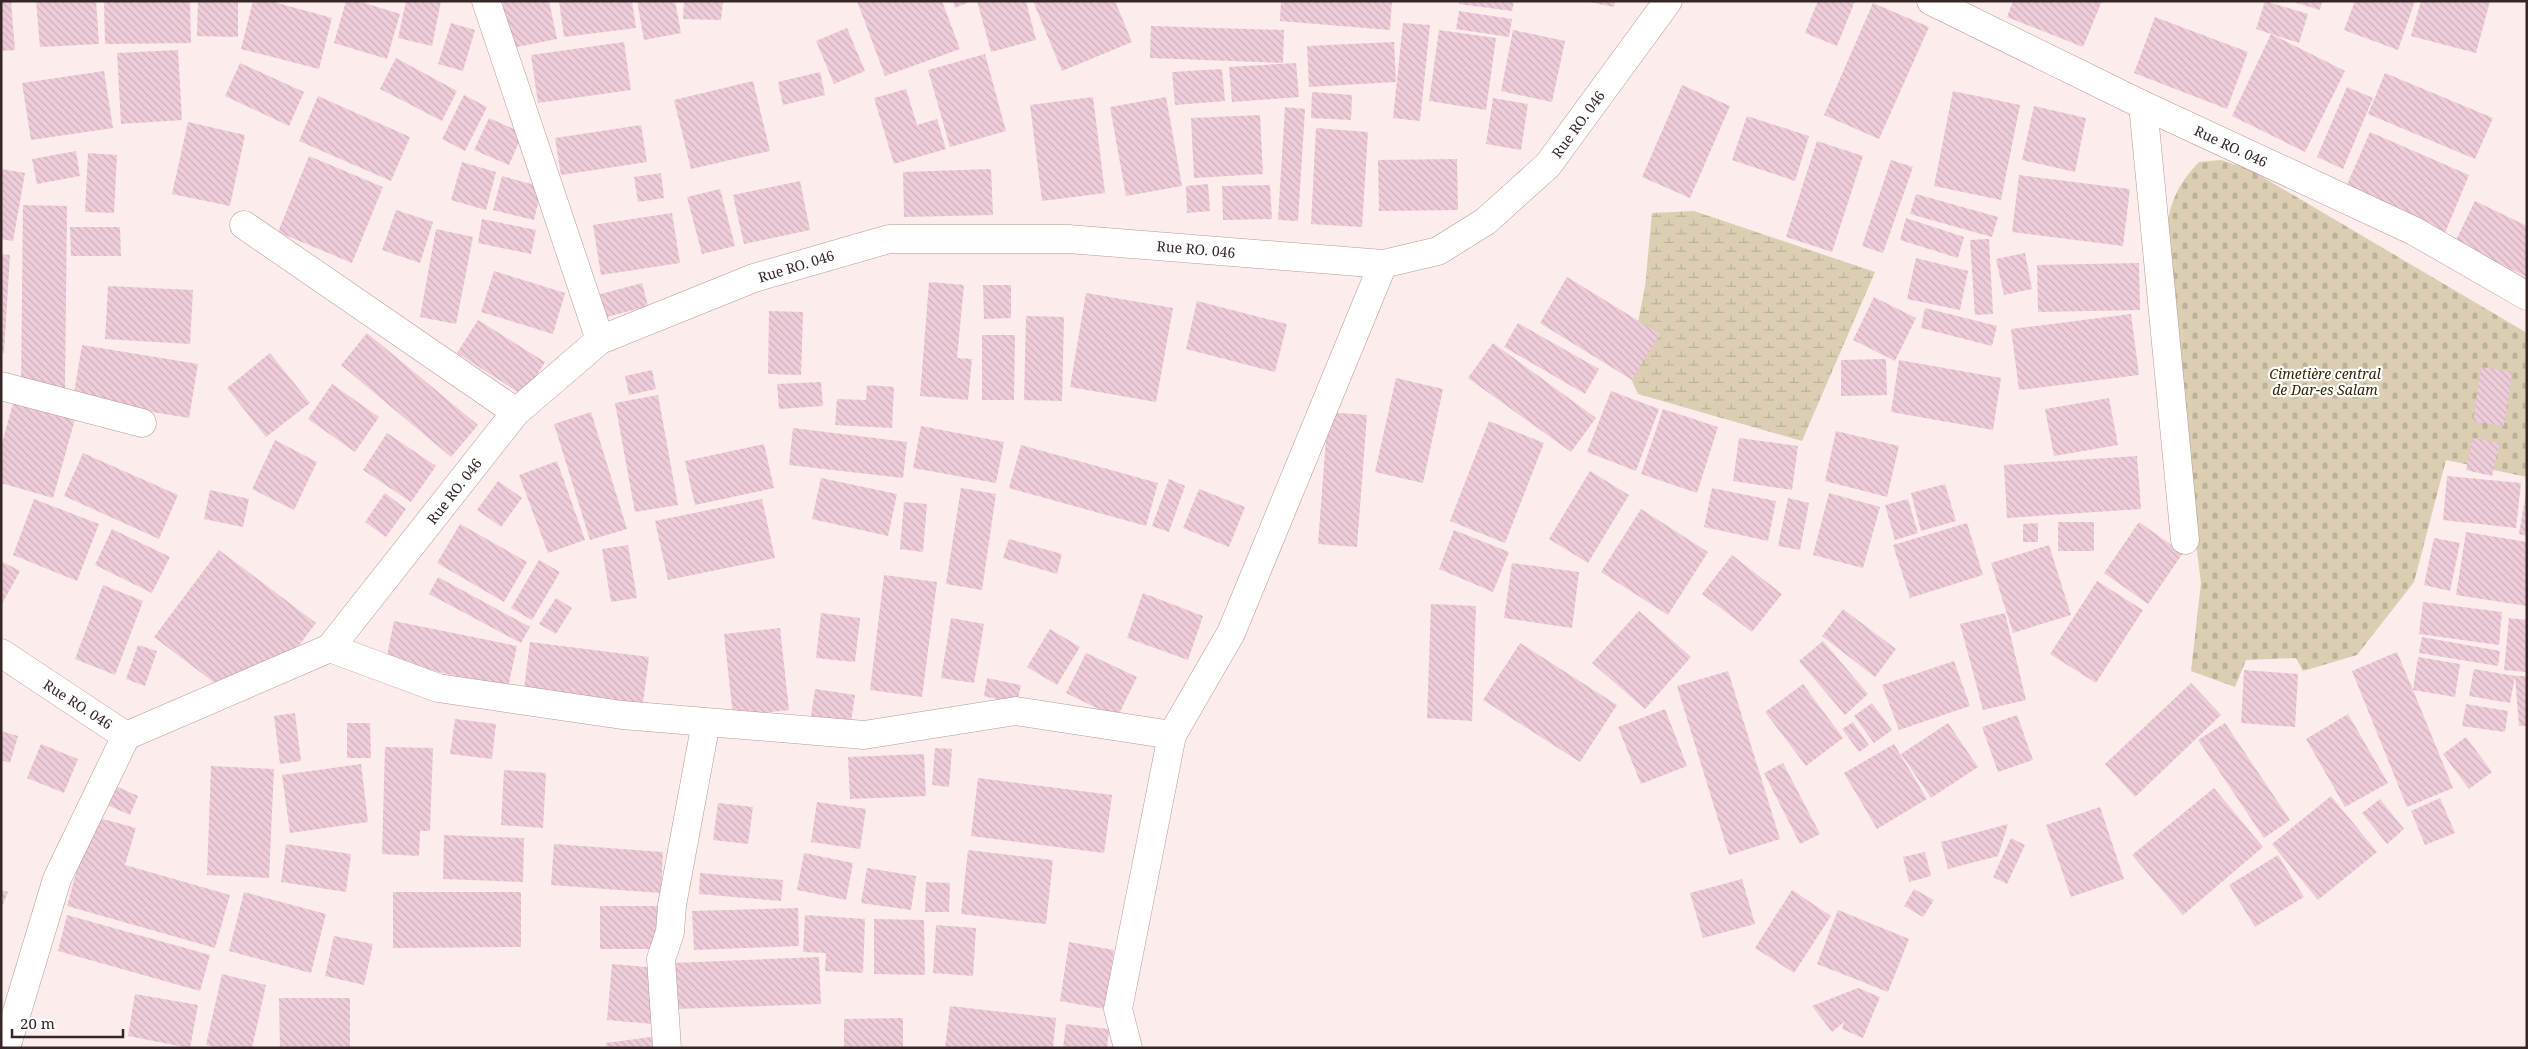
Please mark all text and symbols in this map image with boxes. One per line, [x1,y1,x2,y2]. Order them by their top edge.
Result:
street label: Rue RO. 046 [1547,86,1609,161]
street label: Rue RO. 046 [2191,121,2271,171]
street label: Rue RO. 046 [1156,236,1236,262]
street label: Rue RO. 046 [756,245,837,287]
park label: Cimetière central de Dar-es Salam [2269,364,2381,399]
street label: Rue RO. 046 [422,454,486,528]
street label: Rue RO. 046 [40,675,116,734]
scale bar [12,1006,124,1038]
text: 20 m [20,1013,55,1033]

